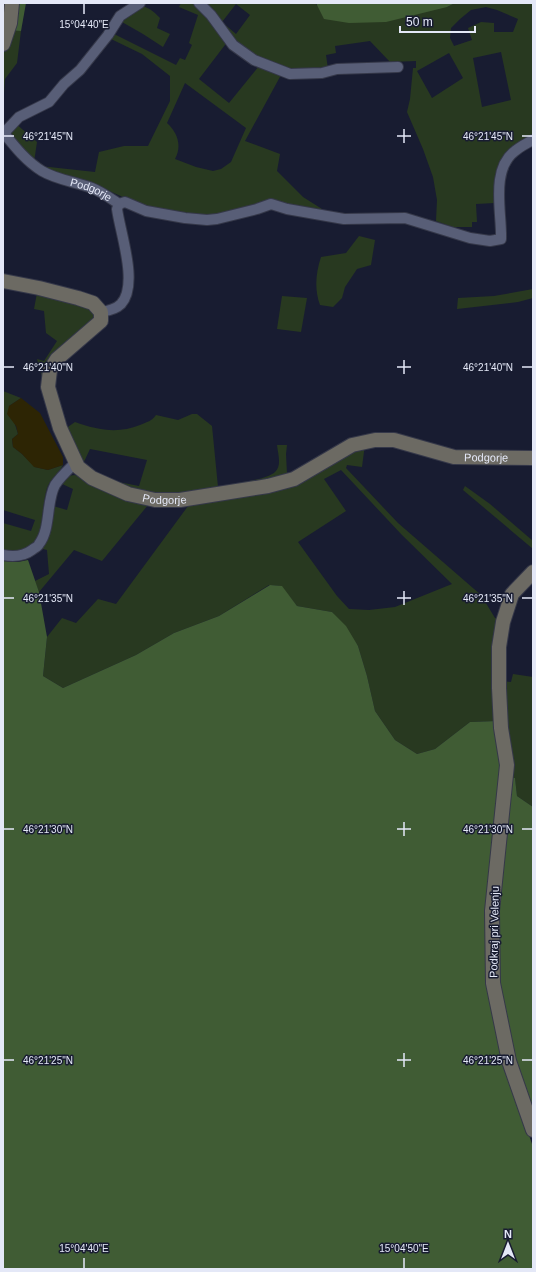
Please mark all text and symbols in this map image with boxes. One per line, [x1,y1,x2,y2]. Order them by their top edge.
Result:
scale bar [400,8,475,34]
text: 50 m [406,15,433,29]
text: 15°04'40"E [59,19,109,30]
text: 46°21'45"N [23,131,73,142]
text: 46°21'45"N [463,131,513,142]
street label: Podgorje [69,176,114,204]
text: 46°21'40"N [23,362,73,373]
text: 46°21'40"N [463,362,513,373]
street label: Podgorje [464,451,508,464]
street label: Podgorje [141,491,187,506]
text: 46°21'35"N [23,593,73,604]
text: 46°21'35"N [463,593,513,604]
text: 46°21'30"N [23,824,73,835]
text: 46°21'30"N [463,824,513,835]
street label: Podkraj pri Velenju [487,886,501,978]
text: 46°21'25"N [23,1055,73,1066]
text: 46°21'25"N [463,1055,513,1066]
north arrow [488,1224,528,1264]
text: N [504,1228,512,1240]
text: 15°04'40"E [59,1243,109,1254]
text: 15°04'50"E [379,1243,429,1254]

